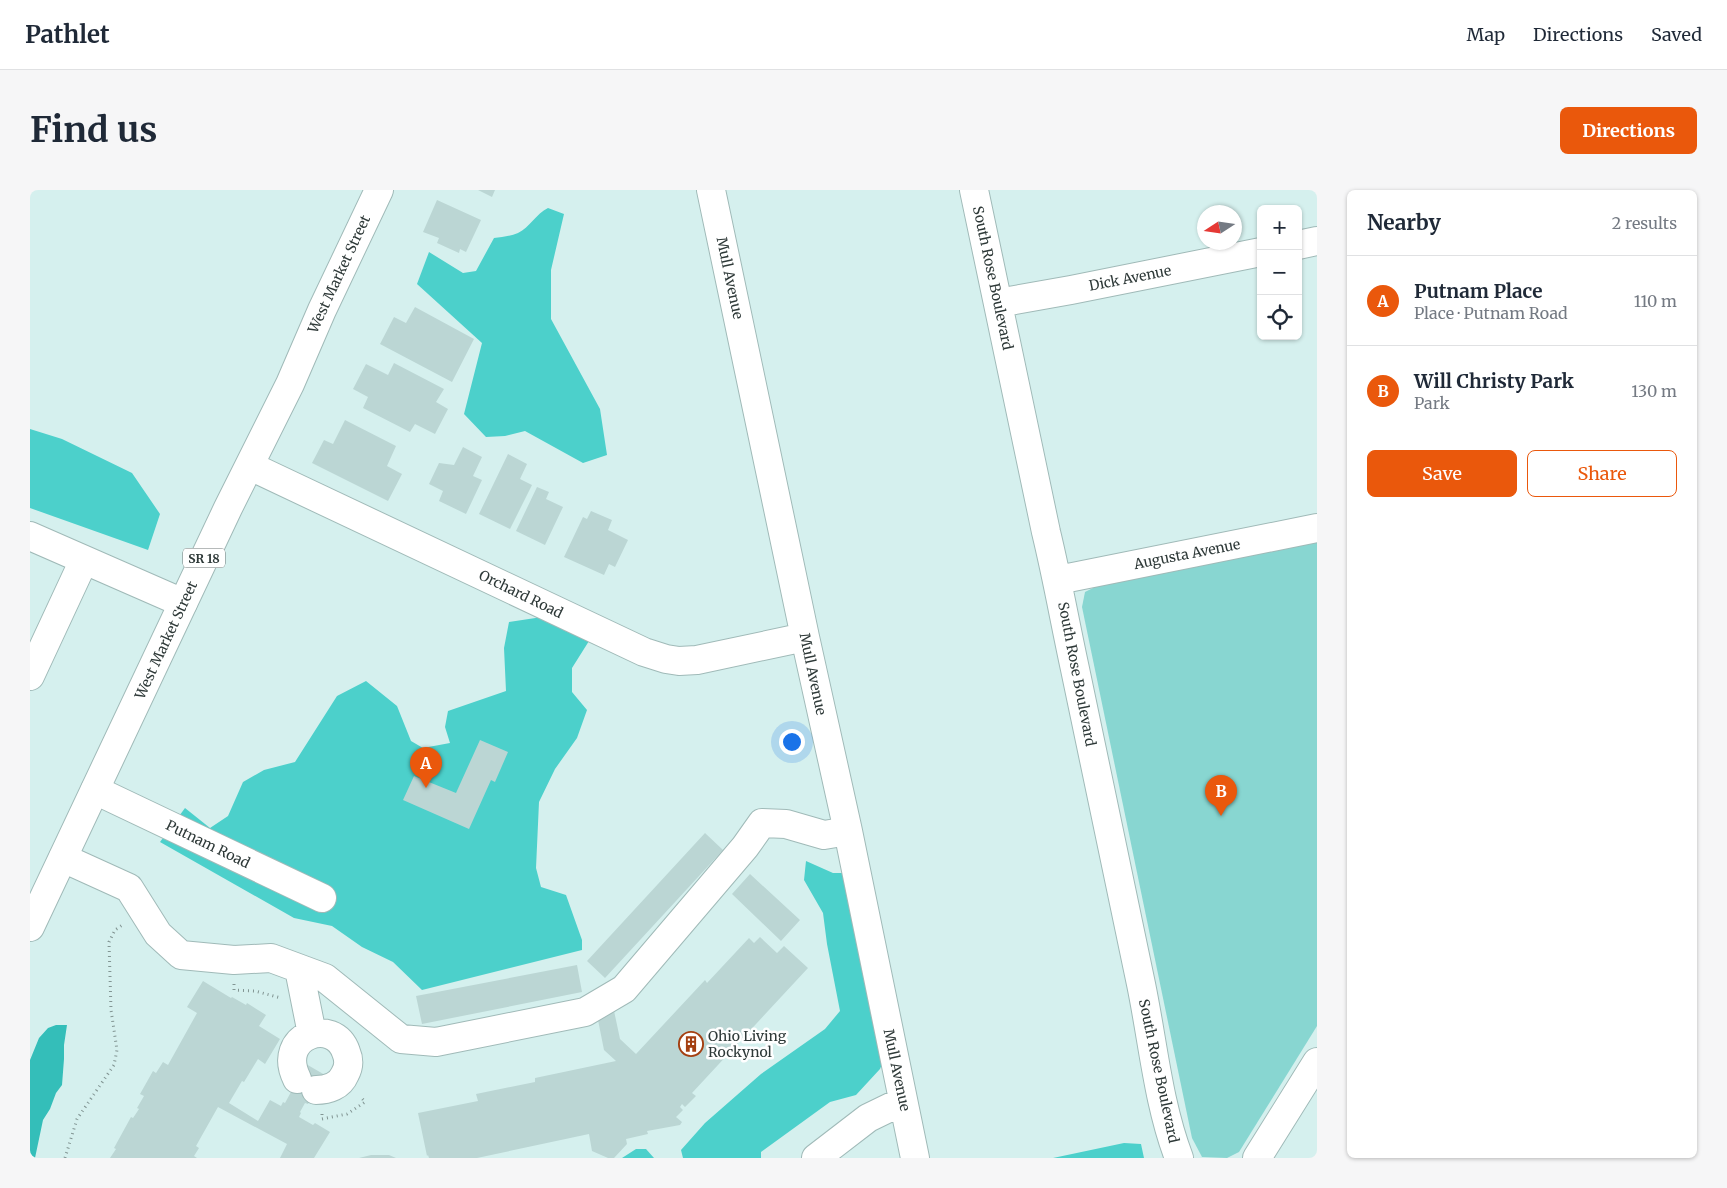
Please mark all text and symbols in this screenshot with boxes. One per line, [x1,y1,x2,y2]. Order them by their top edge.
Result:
text: Pathlet [25,19,110,50]
text: Map [1467,23,1505,46]
text: Directions [1533,23,1623,46]
text: Saved [1651,23,1702,46]
button: Directions [1560,107,1697,154]
text: Find us [30,108,157,152]
street label: South Rose Boulevard [969,204,1017,352]
north arrow [1197,205,1242,250]
map controls [1257,205,1302,340]
button: + [1257,205,1302,250]
text: Nearby [1367,209,1441,236]
street label: West Market Street [303,212,375,337]
text: 2 results [1612,213,1677,233]
street label: Mull Avenue [713,235,747,321]
button: − [1257,250,1302,295]
street label: Dick Avenue [1087,261,1173,295]
text: Putnam Place [1414,279,1543,303]
text: A [1377,291,1389,311]
text: 110 m [1634,291,1677,311]
button: locate [1257,295,1302,340]
text: Place · Putnam Road [1414,303,1568,323]
text: Will Christy Park [1414,369,1574,393]
text: B [1377,381,1389,401]
text: 130 m [1631,381,1677,401]
text: Park [1414,393,1450,413]
button: Save [1367,450,1517,497]
button: Share [1527,450,1677,497]
street label: Augusta Avenue [1131,535,1242,573]
road number: SR 18 [183,548,225,568]
street label: Orchard Road [476,566,566,622]
street label: West Market Street [130,578,202,703]
street label: South Rose Boulevard [1054,600,1100,748]
street label: Mull Avenue [796,631,830,717]
your location [779,729,805,755]
pin: A [410,747,442,788]
pin: B [1205,775,1237,816]
street label: Putnam Road [163,816,253,872]
street label: South Rose Boulevard [1135,997,1183,1145]
place label: Ohio Living Rockynol [708,1027,787,1061]
street label: Mull Avenue [880,1027,914,1113]
building icon: Ohio Living Rockynol [678,1031,704,1057]

